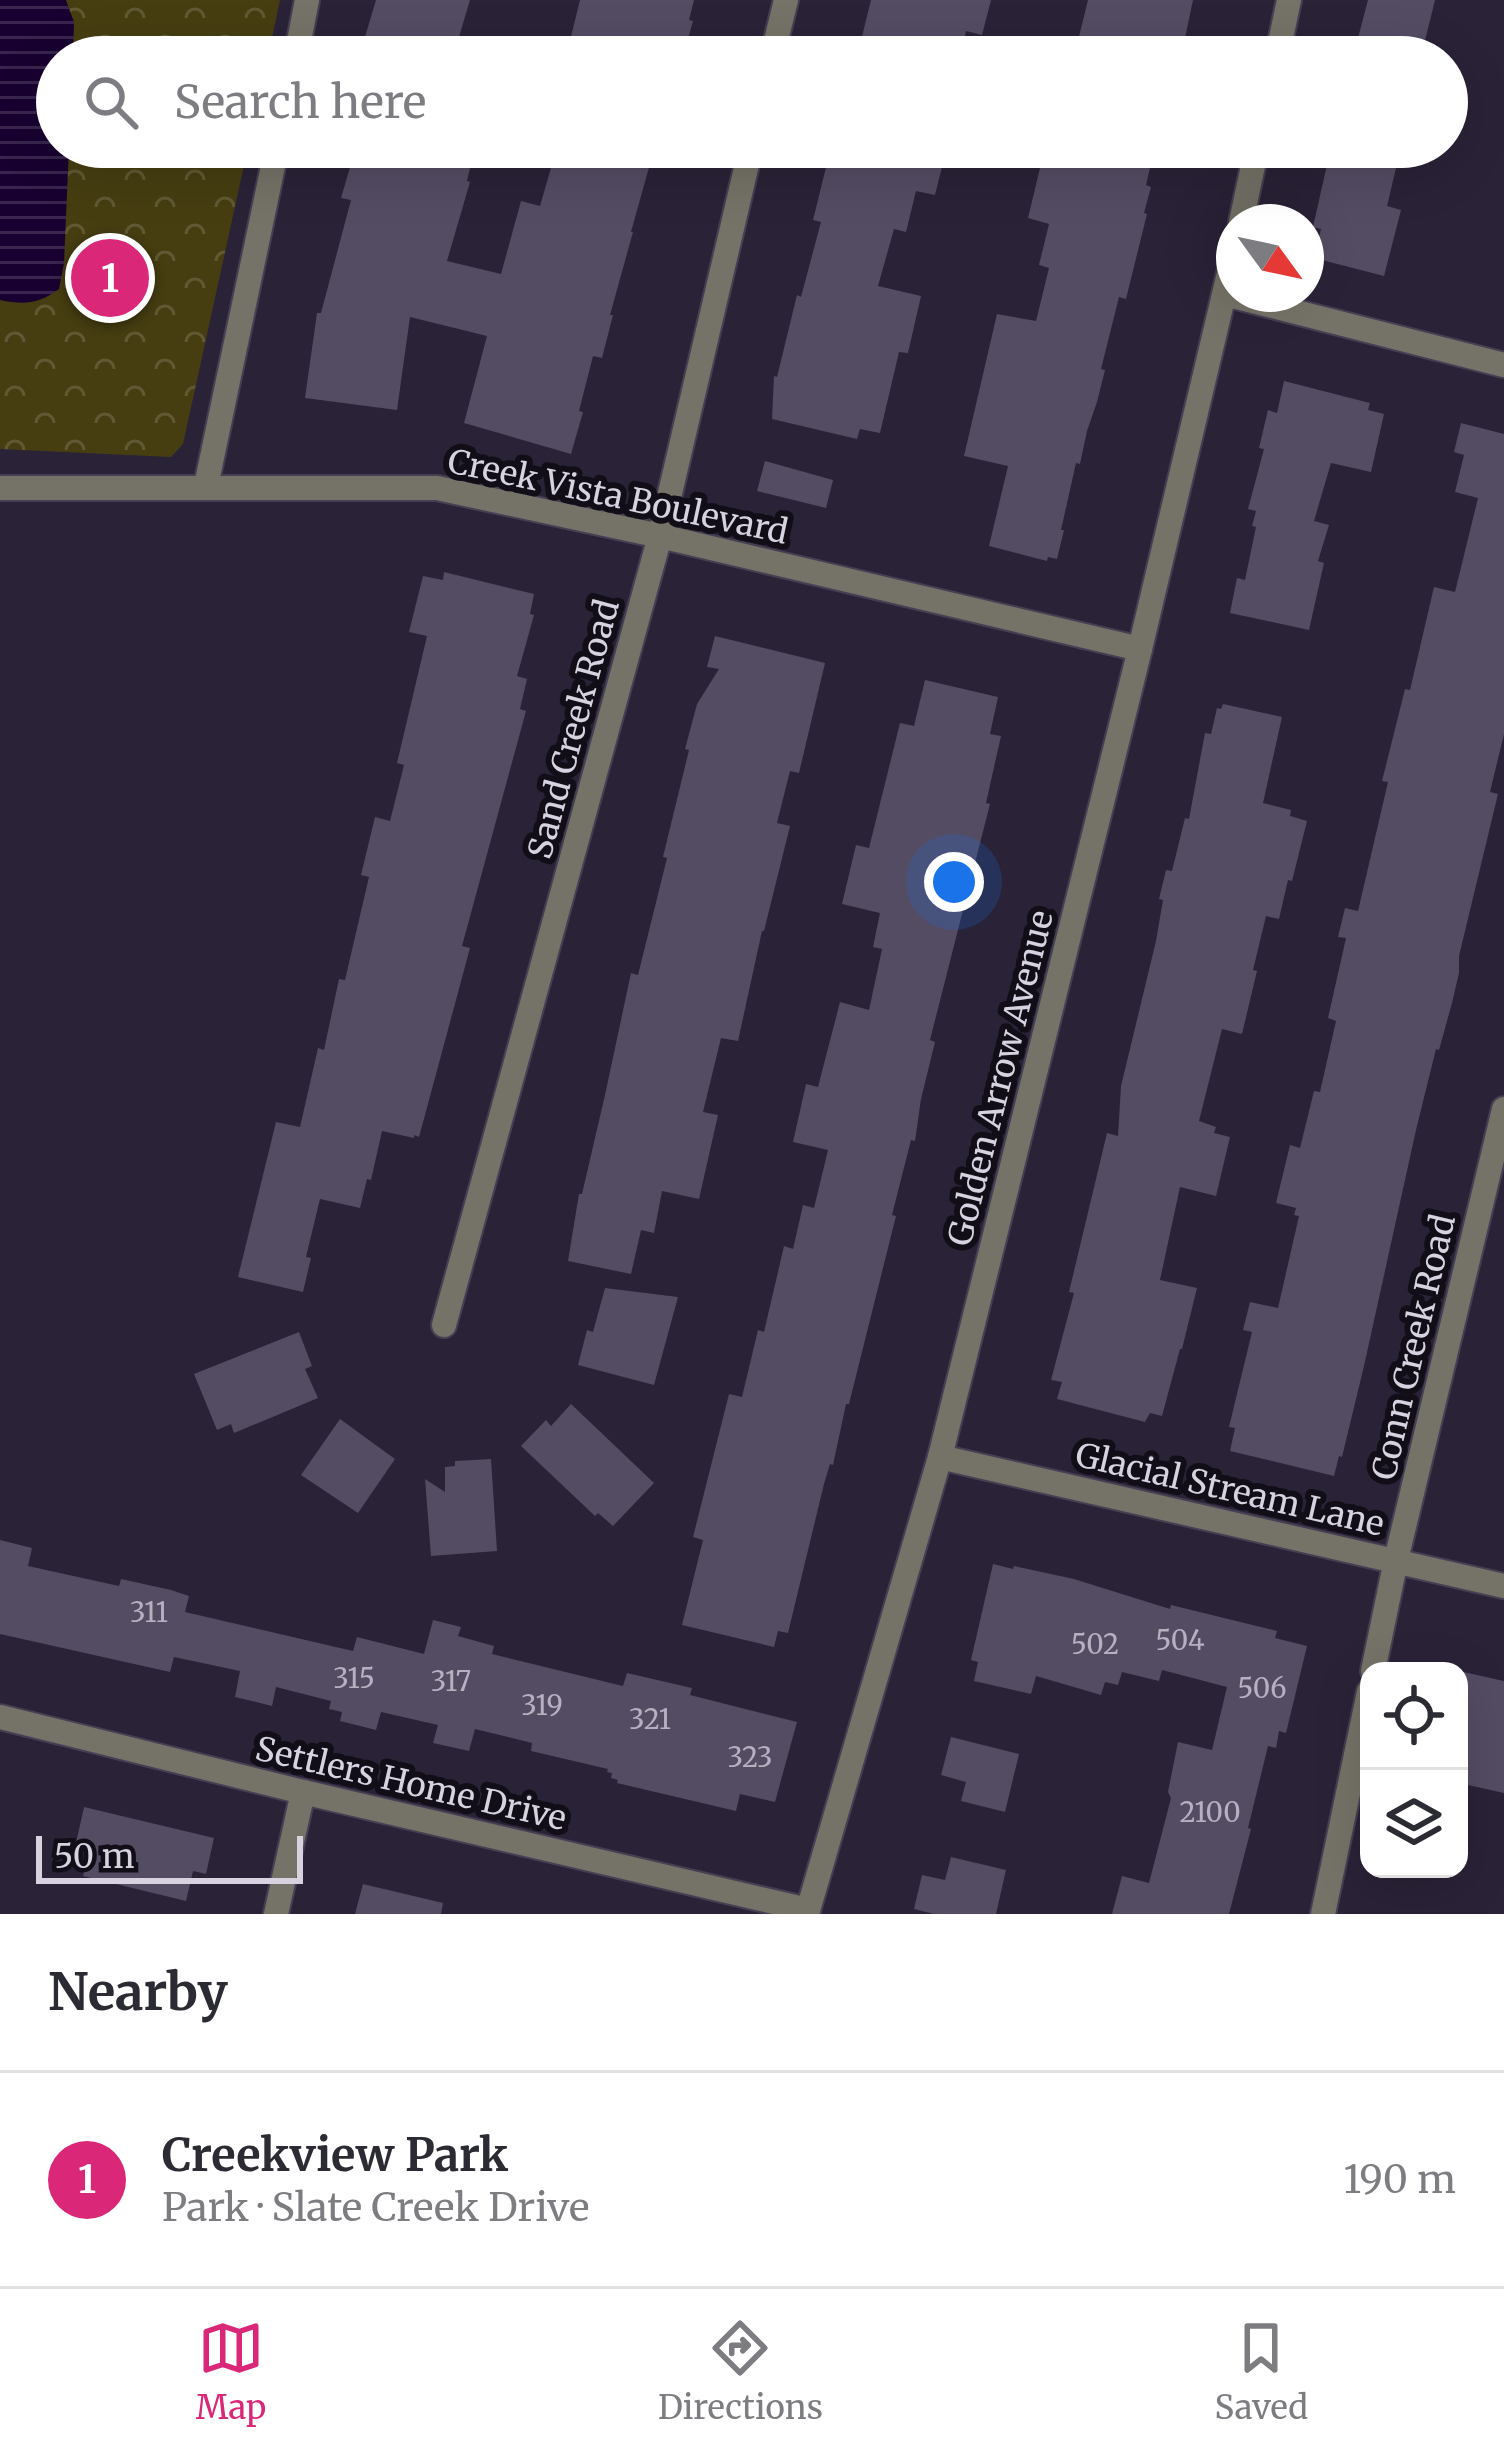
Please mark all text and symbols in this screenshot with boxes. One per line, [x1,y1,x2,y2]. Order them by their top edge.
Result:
search box [36,36,1468,168]
icon: search [78,69,144,135]
text: Search here [174,74,426,130]
north arrow [1216,204,1324,312]
pin: 1 [71,233,149,323]
street label: Creek Vista Boulevard [444,440,792,553]
street label: Sand Creek Road [519,595,628,863]
your location [924,852,984,912]
street label: Golden Arrow Avenue [939,906,1062,1250]
street label: Conn Creek Road [1363,1210,1464,1484]
street label: Glacial Stream Lane [1072,1434,1388,1545]
house number: 311 [130,1595,168,1629]
house number: 504 [1155,1623,1205,1657]
house number: 502 [1071,1627,1119,1661]
house number: 315 [333,1661,375,1695]
map controls [1360,1662,1468,1878]
button: locate [1360,1662,1468,1770]
house number: 317 [431,1664,471,1698]
house number: 506 [1237,1671,1287,1705]
house number: 319 [521,1688,563,1722]
house number: 321 [629,1702,671,1736]
street label: Settlers Home Drive [251,1728,570,1839]
house number: 323 [727,1740,773,1774]
button: layers [1360,1770,1468,1878]
house number: 2100 [1179,1795,1241,1829]
scale bar [36,1830,303,1883]
text: 50 m [54,1836,135,1877]
text: Nearby [48,1960,228,2024]
text: Creekview Park [162,2127,508,2183]
text: 1 [78,2155,96,2204]
text: 190 m [1344,2155,1456,2204]
text: Park · Slate Creek Drive [162,2183,589,2232]
tab: Map [196,2315,266,2428]
tab: Directions [658,2315,823,2428]
tab: Saved [1215,2315,1308,2428]

